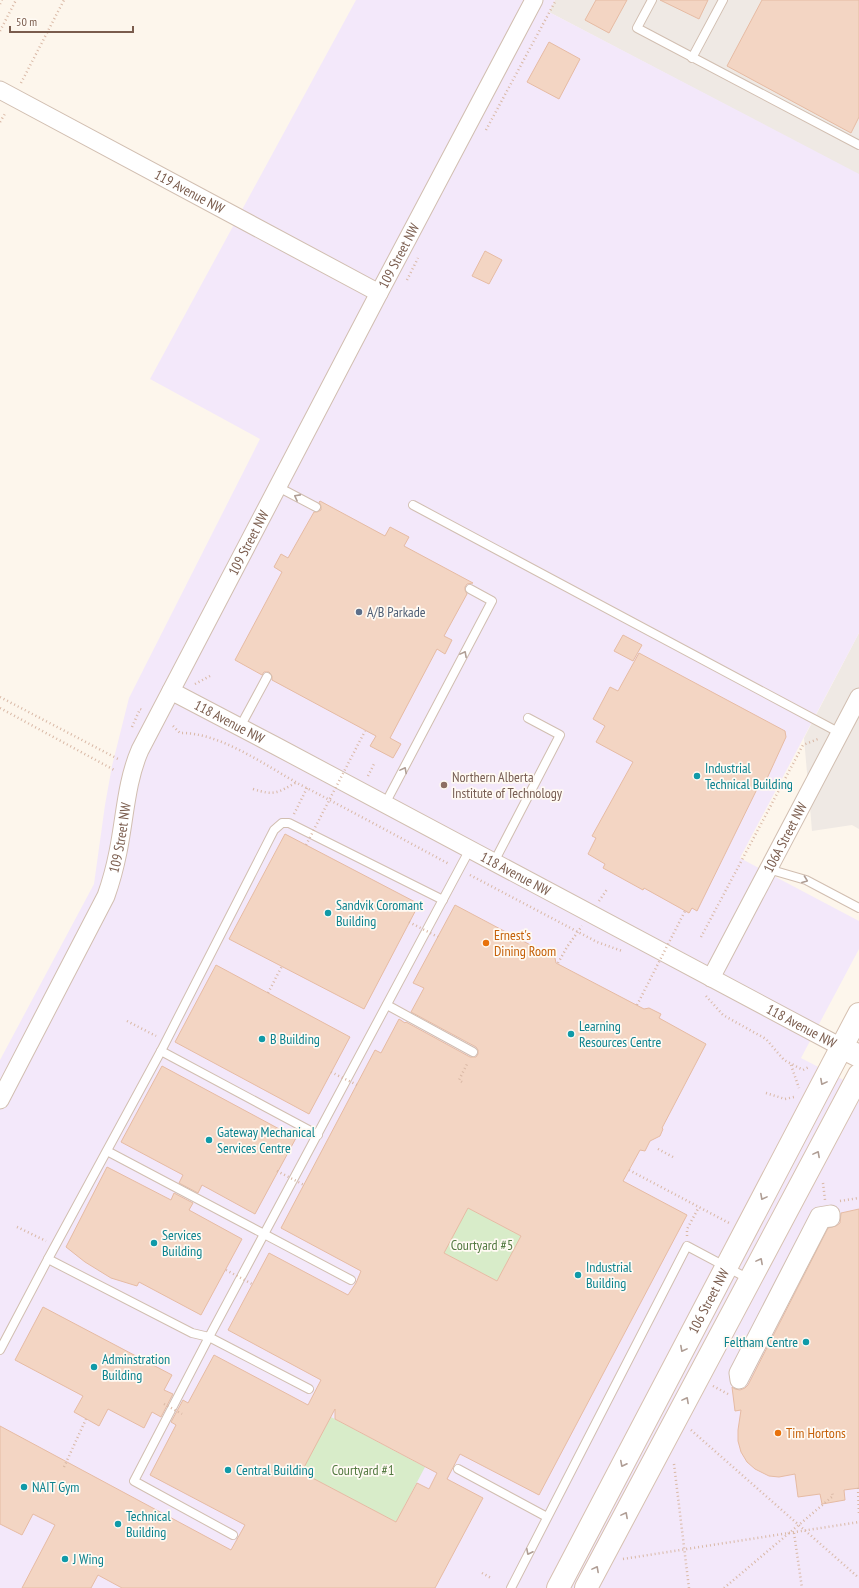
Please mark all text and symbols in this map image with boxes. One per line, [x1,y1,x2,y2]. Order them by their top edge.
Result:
scale bar [10,8,133,34]
text: 50 m [16,14,37,29]
street label: 119 Avenue NW [151,165,228,218]
street label: 109 Street NW [374,220,423,291]
one-way arrow [294,494,301,501]
street label: 109 Street NW [224,507,273,578]
place label: A/B Parkade [367,603,426,621]
marker: A/B Parkade [354,607,364,617]
one-way arrow [459,651,467,659]
street label: 118 Avenue NW [191,696,268,748]
place label: Industrial Technical Building [705,759,793,793]
one-way arrow [399,766,406,774]
place label: Northern Alberta Institute of Technology [452,768,563,802]
marker: Industrial Technical Building [692,771,702,781]
marker: Northern Alberta Institute of Technology [439,780,449,790]
street label: 106A Street NW [759,799,811,876]
street label: 109 Street NW [105,801,135,875]
street label: 118 Avenue NW [477,848,554,900]
one-way arrow [801,875,808,883]
place label: Sandvik Coromant Building [336,896,423,930]
marker: Sandvik Coromant Building [323,908,333,918]
place label: Ernest's Dining Room [494,926,556,960]
marker: Ernest's Dining Room [481,938,491,948]
street label: 118 Avenue NW [763,1000,840,1052]
place label: Learning Resources Centre [579,1017,662,1051]
marker: Learning Resources Centre [566,1029,576,1039]
place label: B Building [270,1030,320,1048]
marker: B Building [257,1034,267,1044]
one-way arrow [821,1078,828,1085]
place label: Gateway Mechanical Services Centre [217,1123,316,1157]
marker: Gateway Mechanical Services Centre [204,1135,214,1145]
one-way arrow [813,1151,820,1158]
one-way arrow [760,1193,767,1200]
place label: Services Building [162,1226,202,1260]
park label: Courtyard #5 [451,1236,513,1254]
marker: Services Building [149,1238,159,1248]
place label: Industrial Building [586,1258,633,1292]
one-way arrow [756,1258,763,1265]
street label: 106 Street NW [684,1265,733,1337]
marker: Industrial Building [573,1270,583,1280]
place label: Feltham Centre [724,1333,798,1351]
marker: Feltham Centre [801,1337,811,1347]
one-way arrow [680,1345,687,1352]
place label: Adminstration Building [102,1350,170,1384]
marker: Adminstration Building [89,1362,99,1372]
one-way arrow [681,1397,689,1405]
place label: Tim Hortons [786,1424,846,1442]
marker: Tim Hortons [773,1428,783,1438]
one-way arrow [620,1460,628,1468]
place label: Central Building [236,1461,314,1479]
park label: Courtyard #1 [332,1461,394,1479]
marker: Central Building [223,1465,233,1475]
place label: NAIT Gym [32,1478,79,1496]
marker: NAIT Gym [19,1482,29,1492]
place label: Technical Building [126,1507,171,1541]
one-way arrow [620,1512,627,1519]
marker: Technical Building [113,1519,123,1529]
one-way arrow [527,1548,534,1555]
place label: J Wing [72,1550,104,1568]
marker: J Wing [60,1554,70,1564]
one-way arrow [591,1566,599,1573]

